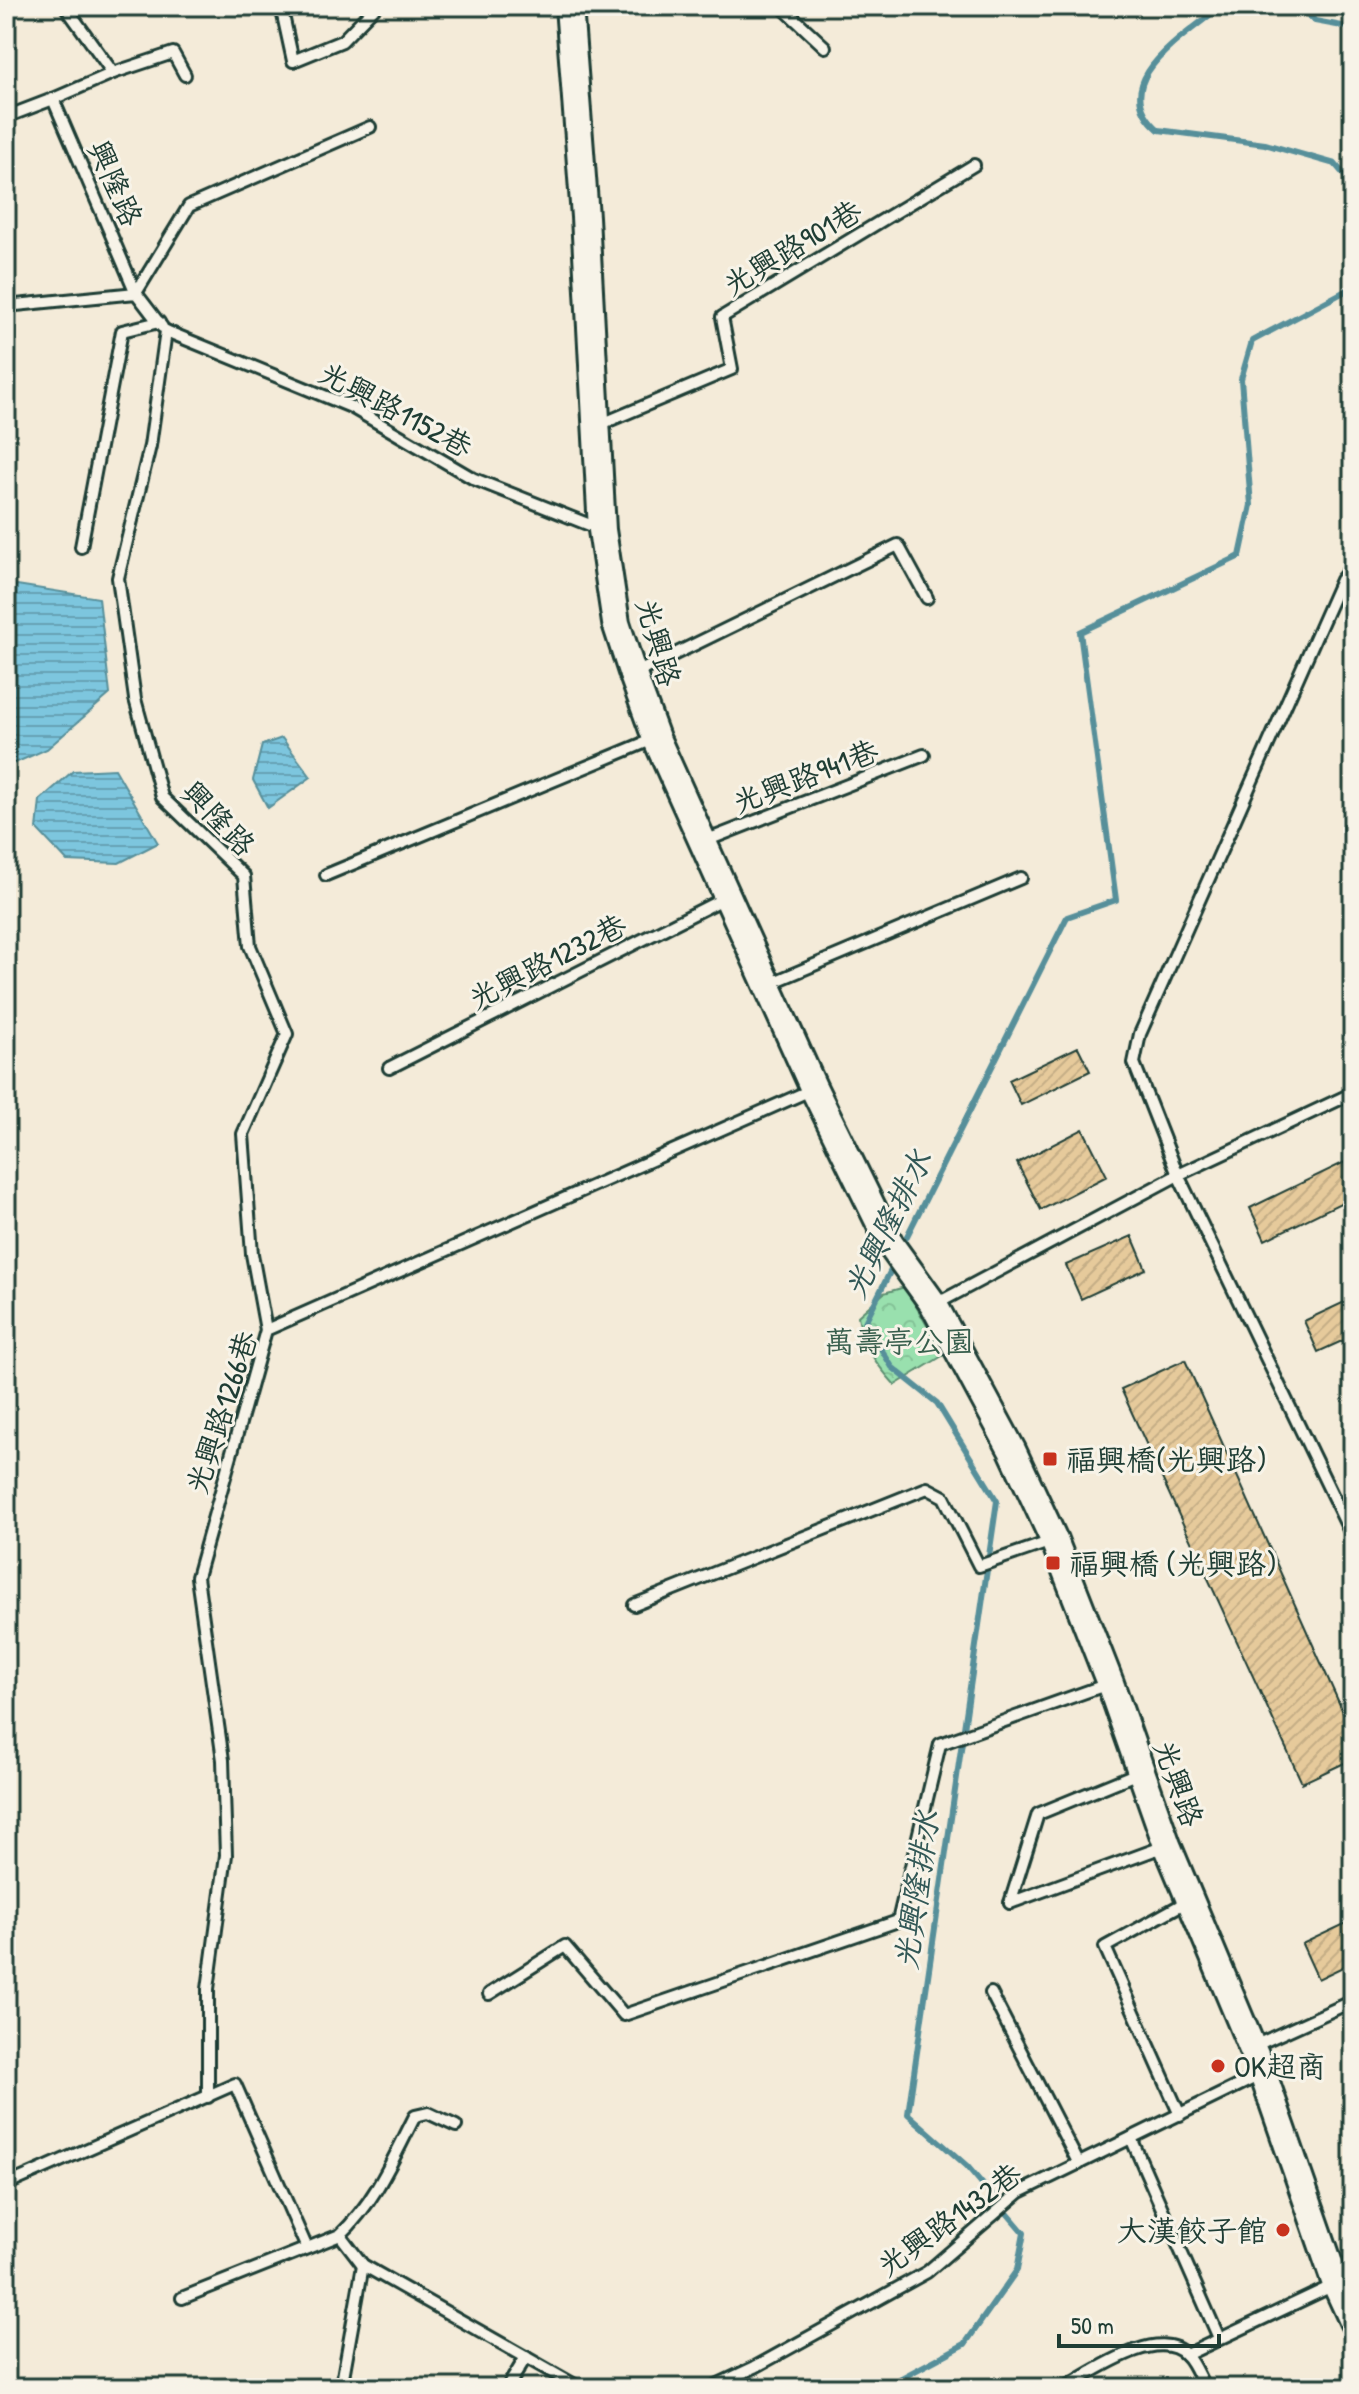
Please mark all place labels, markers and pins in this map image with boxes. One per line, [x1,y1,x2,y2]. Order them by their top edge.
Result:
place label: 福興橋(光興路) [1066,1439,1267,1479]
marker: 福興橋(光興路) [1041,1450,1059,1468]
place label: 福興橋 (光興路) [1069,1543,1277,1583]
marker: 福興橋 (光興路) [1044,1554,1062,1572]
place label: OK超商 [1234,2046,1326,2086]
marker: OK超商 [1209,2057,1227,2075]
place label: 大漢餃子館 [1117,2210,1267,2250]
marker: 大漢餃子館 [1274,2221,1292,2239]

